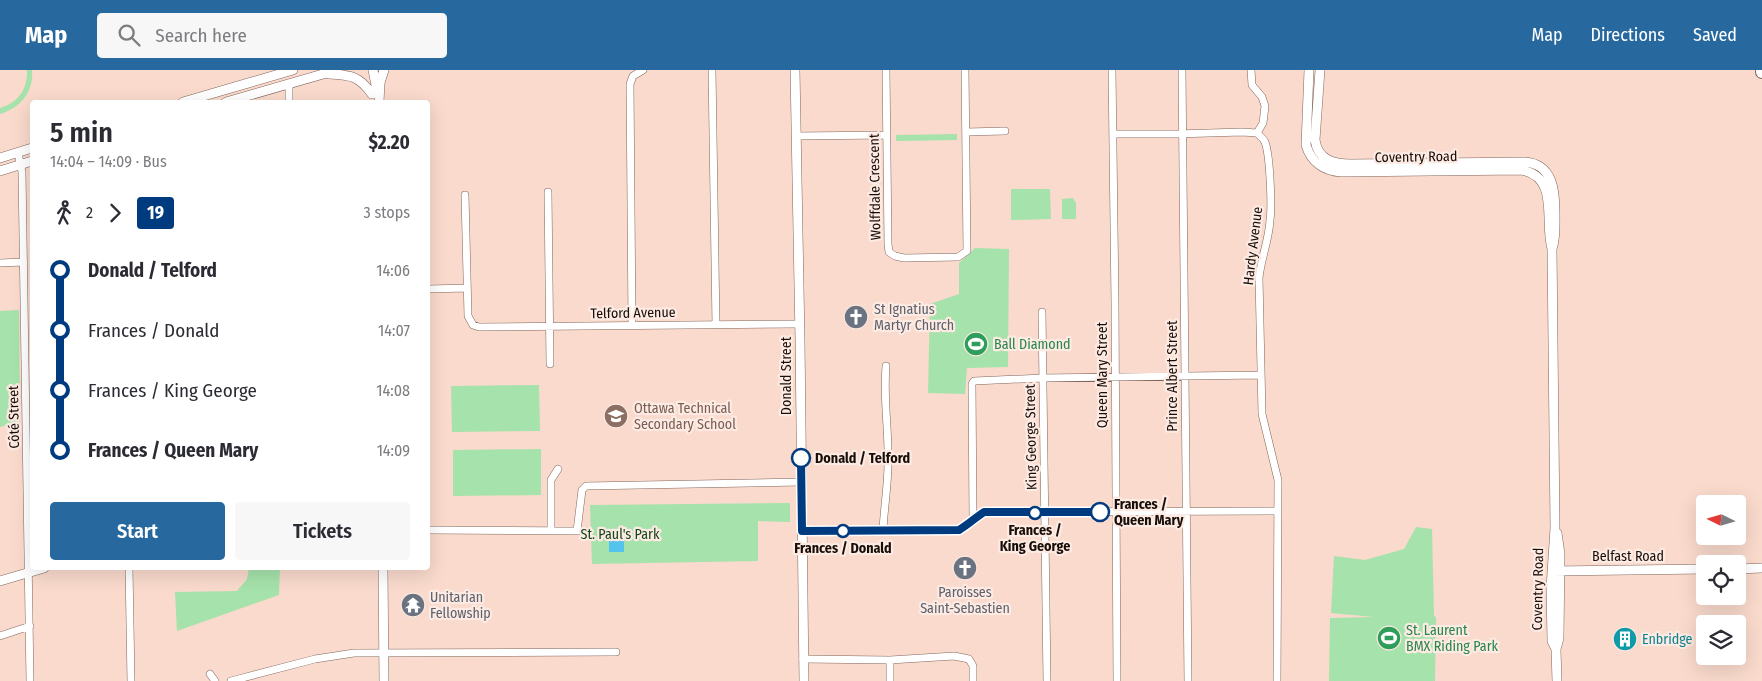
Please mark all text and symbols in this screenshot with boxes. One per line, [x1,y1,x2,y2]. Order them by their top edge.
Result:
search box [97,13,447,58]
text: Map [25,21,67,49]
icon: search [115,21,143,49]
text: Search here [155,24,247,47]
text: Map [1531,24,1563,46]
text: Directions [1591,24,1665,46]
text: Saved [1693,24,1737,46]
text: 5 min [50,116,113,149]
text: $2.20 [368,131,410,154]
street label: Wolffdale Crescent [866,133,884,241]
street label: Coventry Road [1375,148,1457,166]
text: 14:04 – 14:09 · Bus [50,152,167,171]
icon: walk [50,199,78,227]
icon: forward [101,199,129,227]
text: 19 [147,202,164,224]
text: 2 [86,203,93,222]
text: 3 stops [363,203,410,222]
street label: Hardy Avenue [1240,206,1266,286]
text: Donald / Telford [88,259,217,282]
text: 14:06 [376,261,410,280]
place label: St Ignatius Martyr Church [874,301,954,334]
street label: Telford Avenue [590,304,676,322]
church icon: St Ignatius Martyr Church [843,304,869,330]
text: Frances / Donald [88,319,219,342]
street label: Prince Albert Street [1164,320,1181,432]
text: 14:07 [378,321,410,340]
street label: Queen Mary Street [1094,321,1111,428]
sports icon: Ball Diamond [963,331,989,357]
street label: Donald Street [778,336,795,415]
place label: Ball Diamond [994,336,1071,353]
text: Frances / King George [88,379,257,402]
text: 14:08 [376,381,410,400]
street label: King George Street [1022,383,1040,490]
street label: Côté Street [5,385,23,449]
place label: Ottawa Technical Secondary School [634,400,736,433]
school or university icon: Ottawa Technical Secondary School [603,403,629,429]
text: Frances / Queen Mary [88,439,258,462]
text: 14:09 [377,441,410,460]
marker: Donald / Telford [791,448,811,468]
place label: Donald / Telford [815,450,910,467]
north arrow [1696,495,1746,545]
map controls [1696,495,1746,665]
place label: Frances / Queen Mary [1114,496,1184,529]
button: Start [50,502,225,560]
button: Tickets [235,502,410,560]
marker: Frances / Queen Mary [1090,502,1110,522]
marker: Frances / King George [1028,506,1042,520]
place label: Frances / King George [1000,522,1070,555]
marker: Frances / Donald [836,524,850,538]
park label: St. Paul's Park [581,526,660,543]
place label: Frances / Donald [794,540,892,557]
street label: Coventry Road [1529,548,1547,630]
street label: Belfast Road [1592,548,1664,565]
church icon: Paroisses Saint-Sebastien [952,555,978,581]
button: locate [1696,555,1746,605]
place label: Paroisses Saint-Sebastien [920,584,1010,617]
place label: Unitarian Fellowship [430,589,491,622]
temple icon: Unitarian Fellowship [400,592,426,618]
button: layers [1696,615,1746,665]
place label: St. Laurent BMX Riding Park [1406,622,1499,655]
sports icon: St. Laurent BMX Riding Park [1376,625,1402,651]
building icon: Enbridge [1612,626,1638,652]
place label: Enbridge [1642,631,1693,648]

